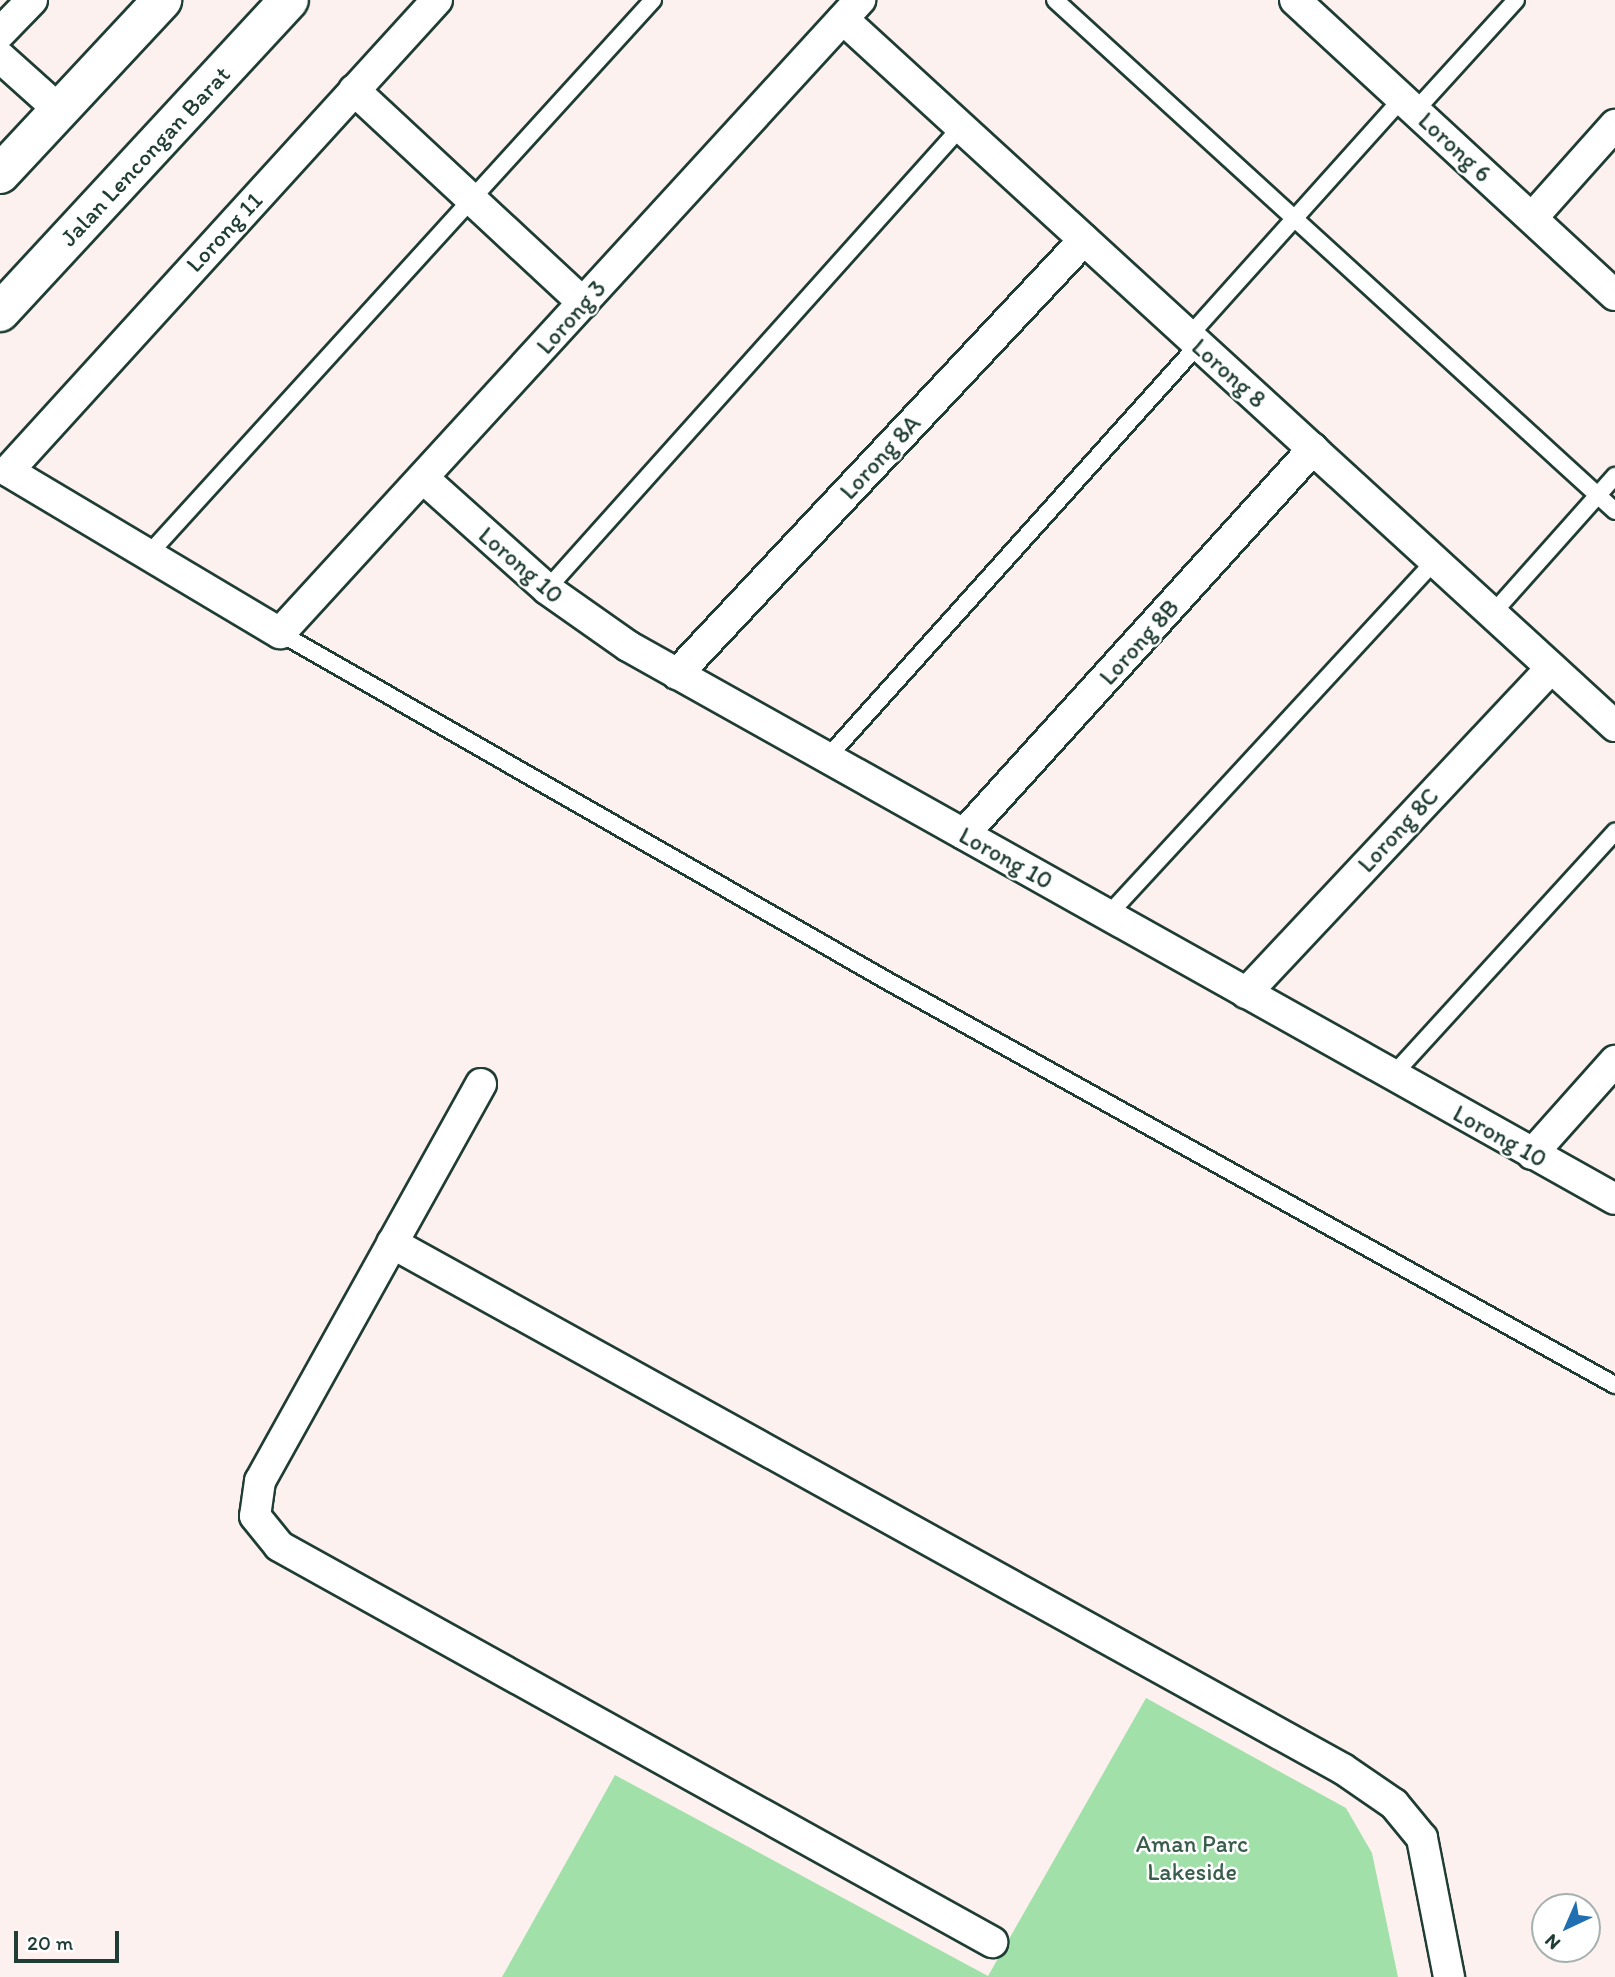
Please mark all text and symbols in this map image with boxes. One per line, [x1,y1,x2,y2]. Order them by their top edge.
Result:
street label: Jalan Lencongan Barat [54,60,236,252]
street label: Lorong 6 [1413,106,1497,188]
street label: Lorong 11 [180,186,268,278]
street label: Lorong 3 [530,274,612,360]
street label: Lorong 8 [1186,332,1272,414]
street label: Lorong 8A [834,409,926,505]
street label: Lorong 10 [473,520,569,610]
street label: Lorong 8B [1093,593,1185,691]
street label: Lorong 8C [1352,782,1444,878]
street label: Lorong 10 [954,821,1058,895]
street label: Lorong 10 [1448,1099,1552,1173]
park label: Aman Parc Lakeside [1136,1830,1248,1886]
north arrow [1531,1893,1601,1963]
scale bar [18,1918,122,1962]
text: N [1540,1929,1565,1955]
text: 20 m [27,1930,73,1955]

